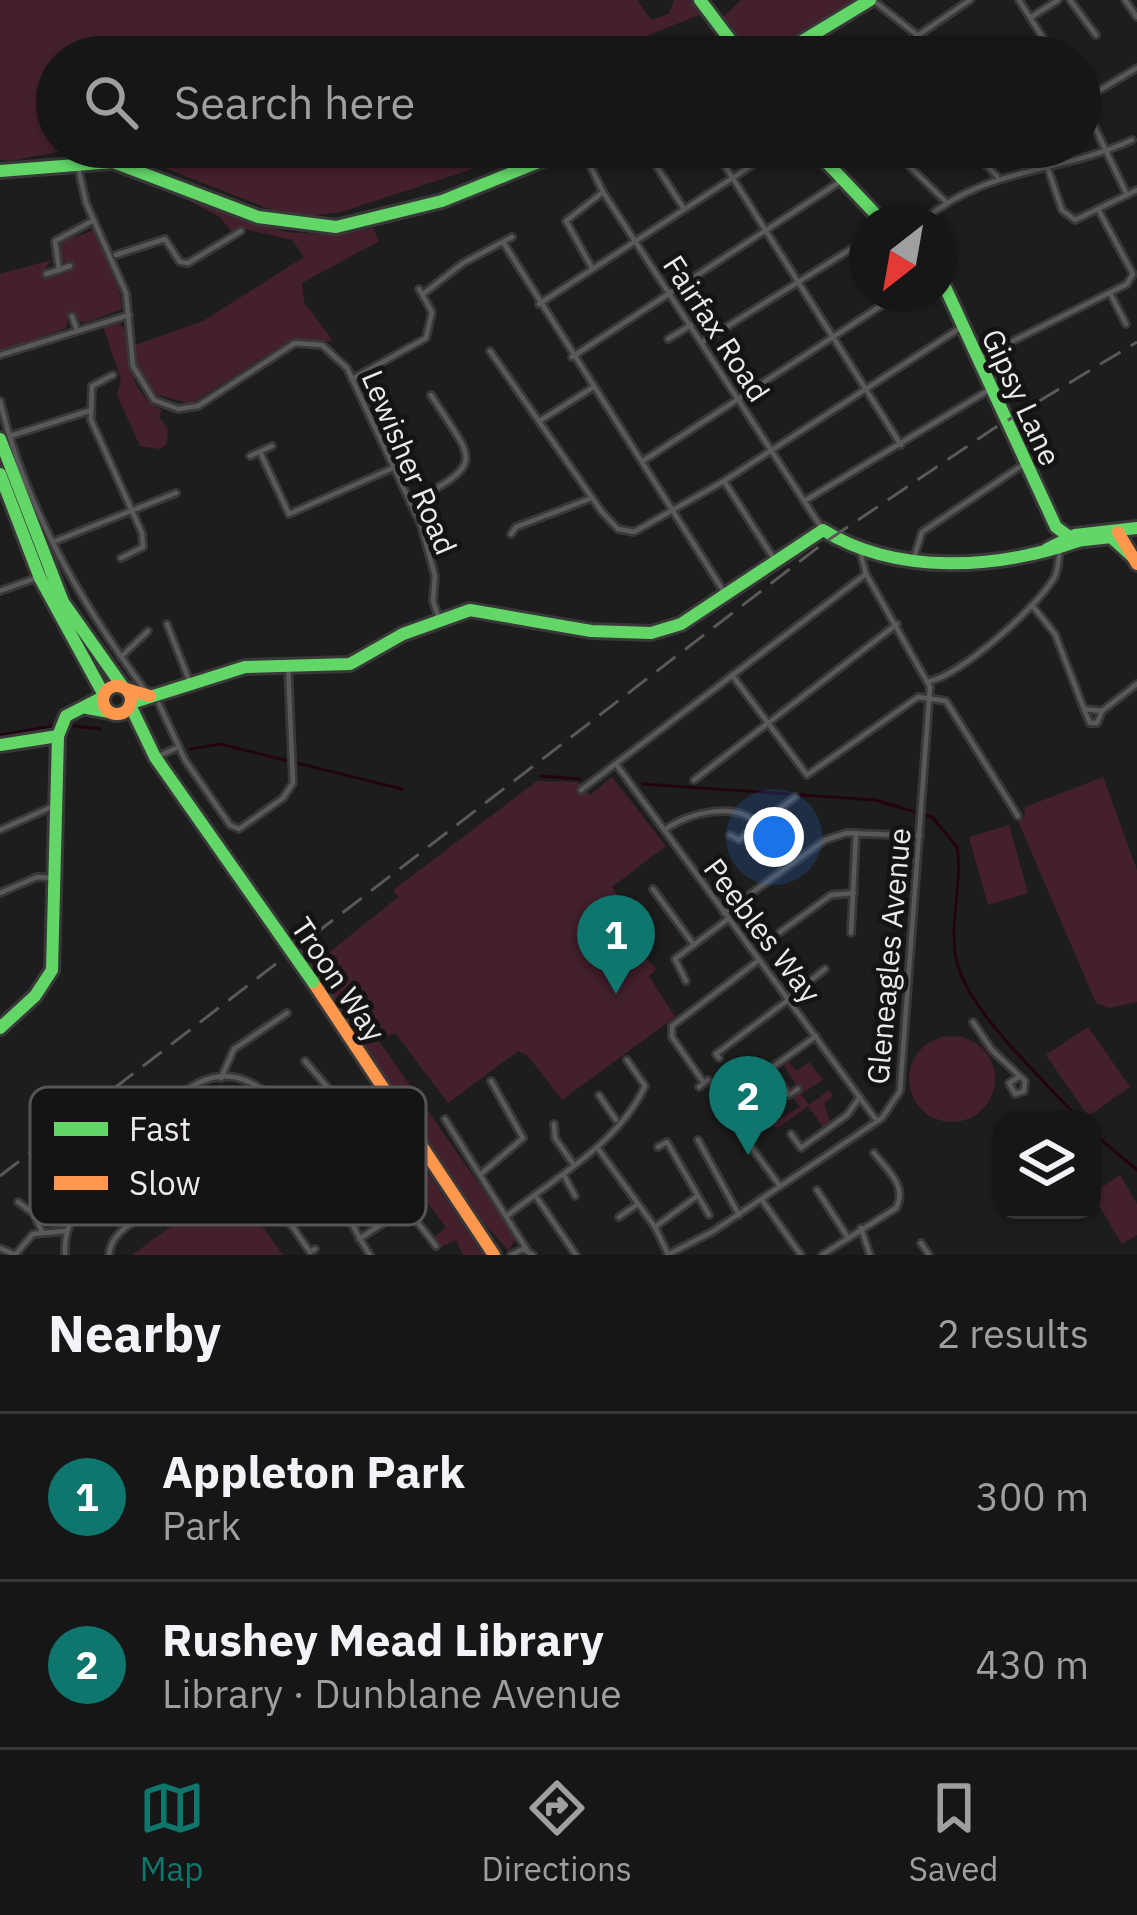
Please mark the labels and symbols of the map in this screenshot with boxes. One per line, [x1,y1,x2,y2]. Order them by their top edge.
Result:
north arrow [849,204,957,312]
street label: Fairfax Road [655,247,779,409]
street label: Gipsy Lane [973,322,1071,472]
street label: Lewisher Road [354,364,466,560]
your location [744,807,804,867]
street label: Gleneagles Avenue [857,826,919,1086]
street label: Peebles Way [696,850,830,1010]
pin: 1 [577,895,655,994]
street label: Troon Way [283,909,395,1049]
pin: 2 [709,1056,787,1155]
legend [30,1087,426,1225]
text: Fast [129,1107,191,1150]
text: Slow [129,1161,201,1204]

